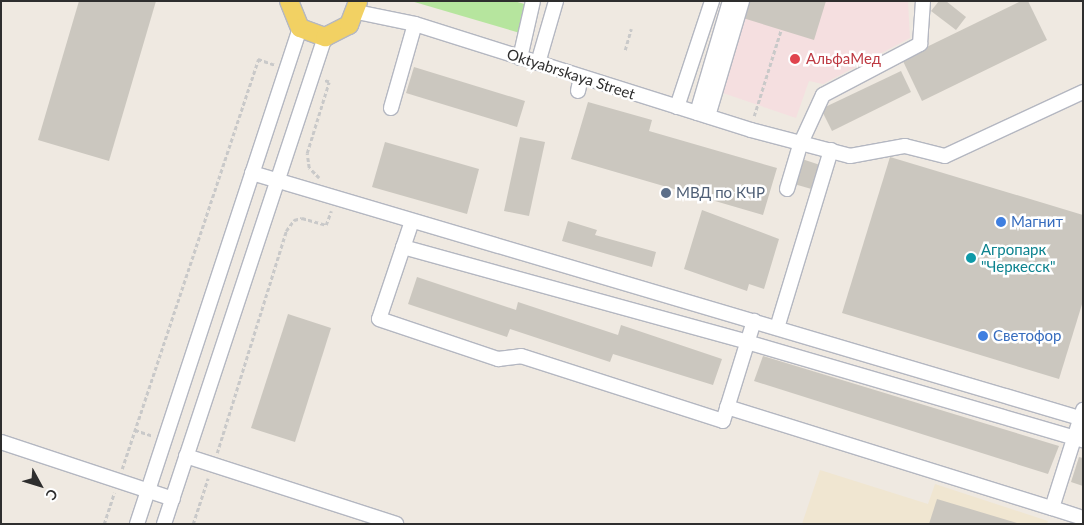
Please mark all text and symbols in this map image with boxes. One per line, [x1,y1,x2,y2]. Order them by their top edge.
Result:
street label: Oktyabrskaya Street [505,45,637,103]
place label: АльфаМед [806,50,881,68]
marker: АльфаМед [788,52,802,66]
place label: МВД по КЧР [676,184,765,202]
marker: МВД по КЧР [660,187,672,199]
place label: Магнит [1011,213,1063,231]
marker: Магнит [995,216,1007,228]
place label: Агропарк "Черкесск" [981,240,1055,275]
marker: Агропарк "Черкесск" [965,252,977,264]
place label: Светофор [993,327,1061,345]
marker: Светофор [977,330,989,342]
north arrow [15,460,65,510]
text: С [43,486,62,504]

